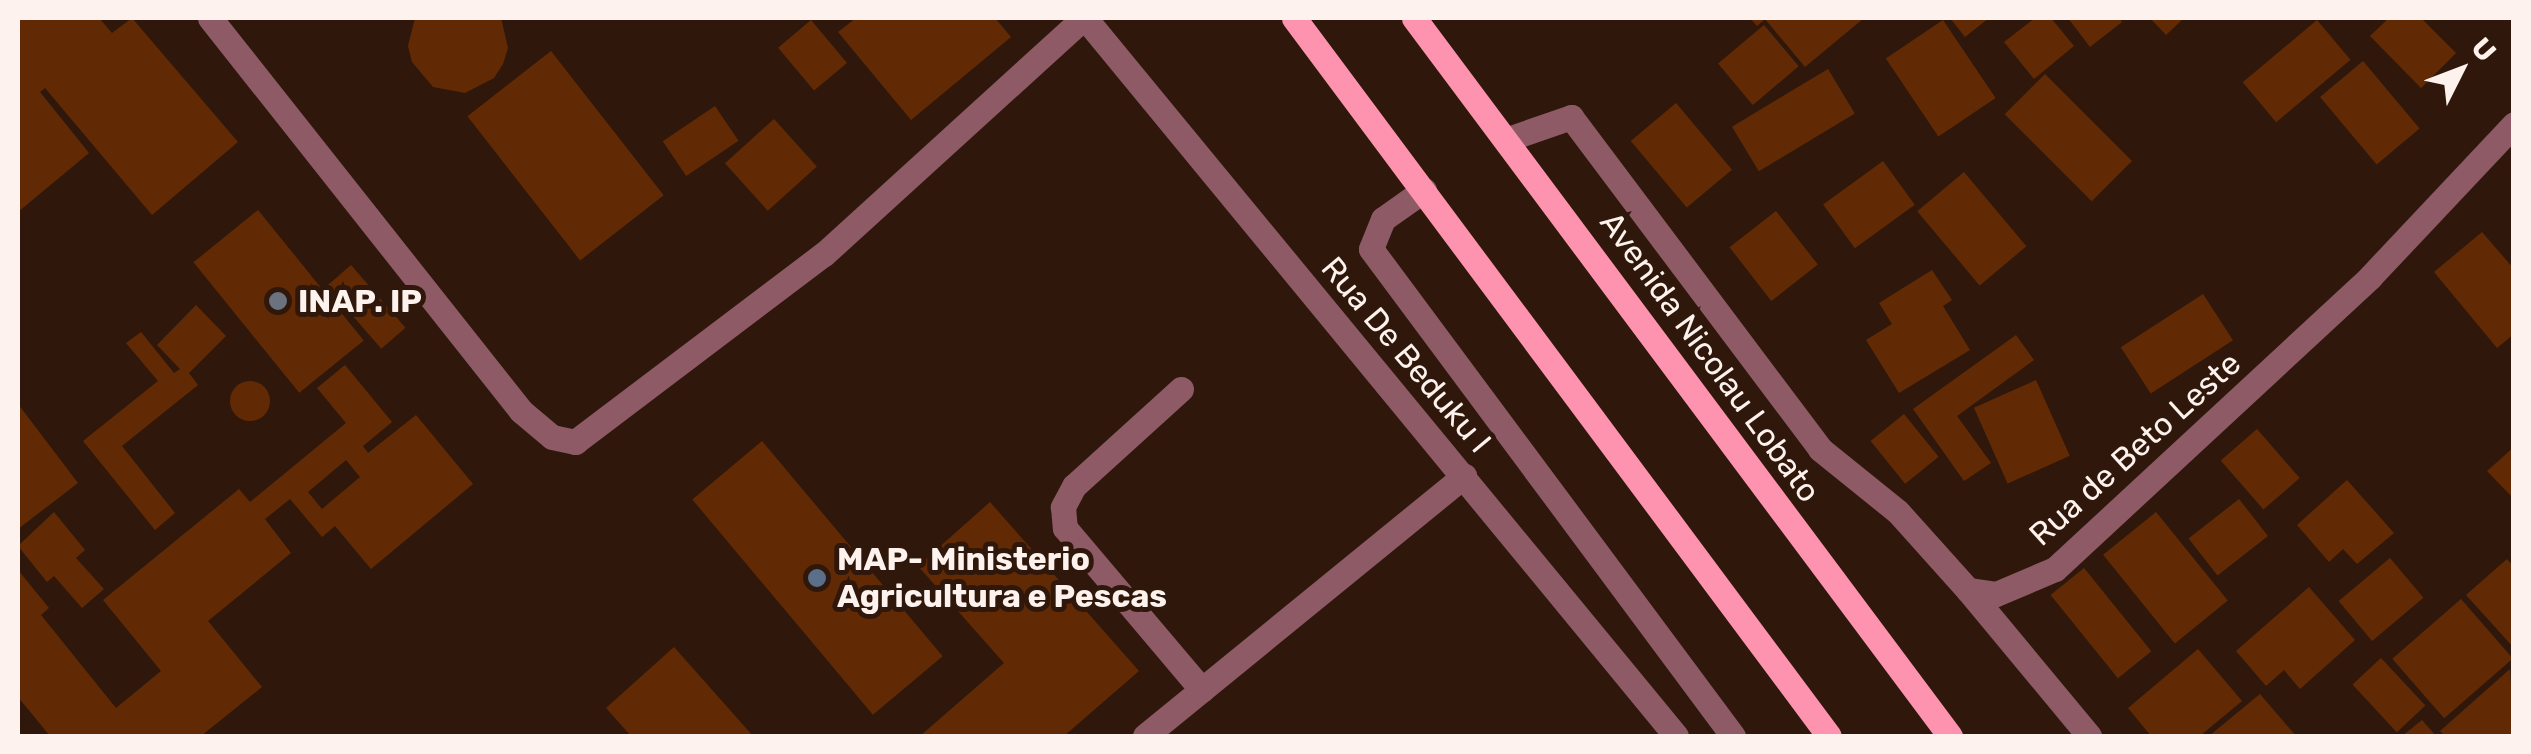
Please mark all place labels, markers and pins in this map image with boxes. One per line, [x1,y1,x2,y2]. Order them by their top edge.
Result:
place label: INAP. IP [298,282,422,320]
marker: INAP. IP [267,290,289,312]
place label: MAP- Ministerio Agricultura e Pescas [837,541,1167,616]
marker: MAP- Ministerio Agricultura e Pescas [806,567,828,589]

